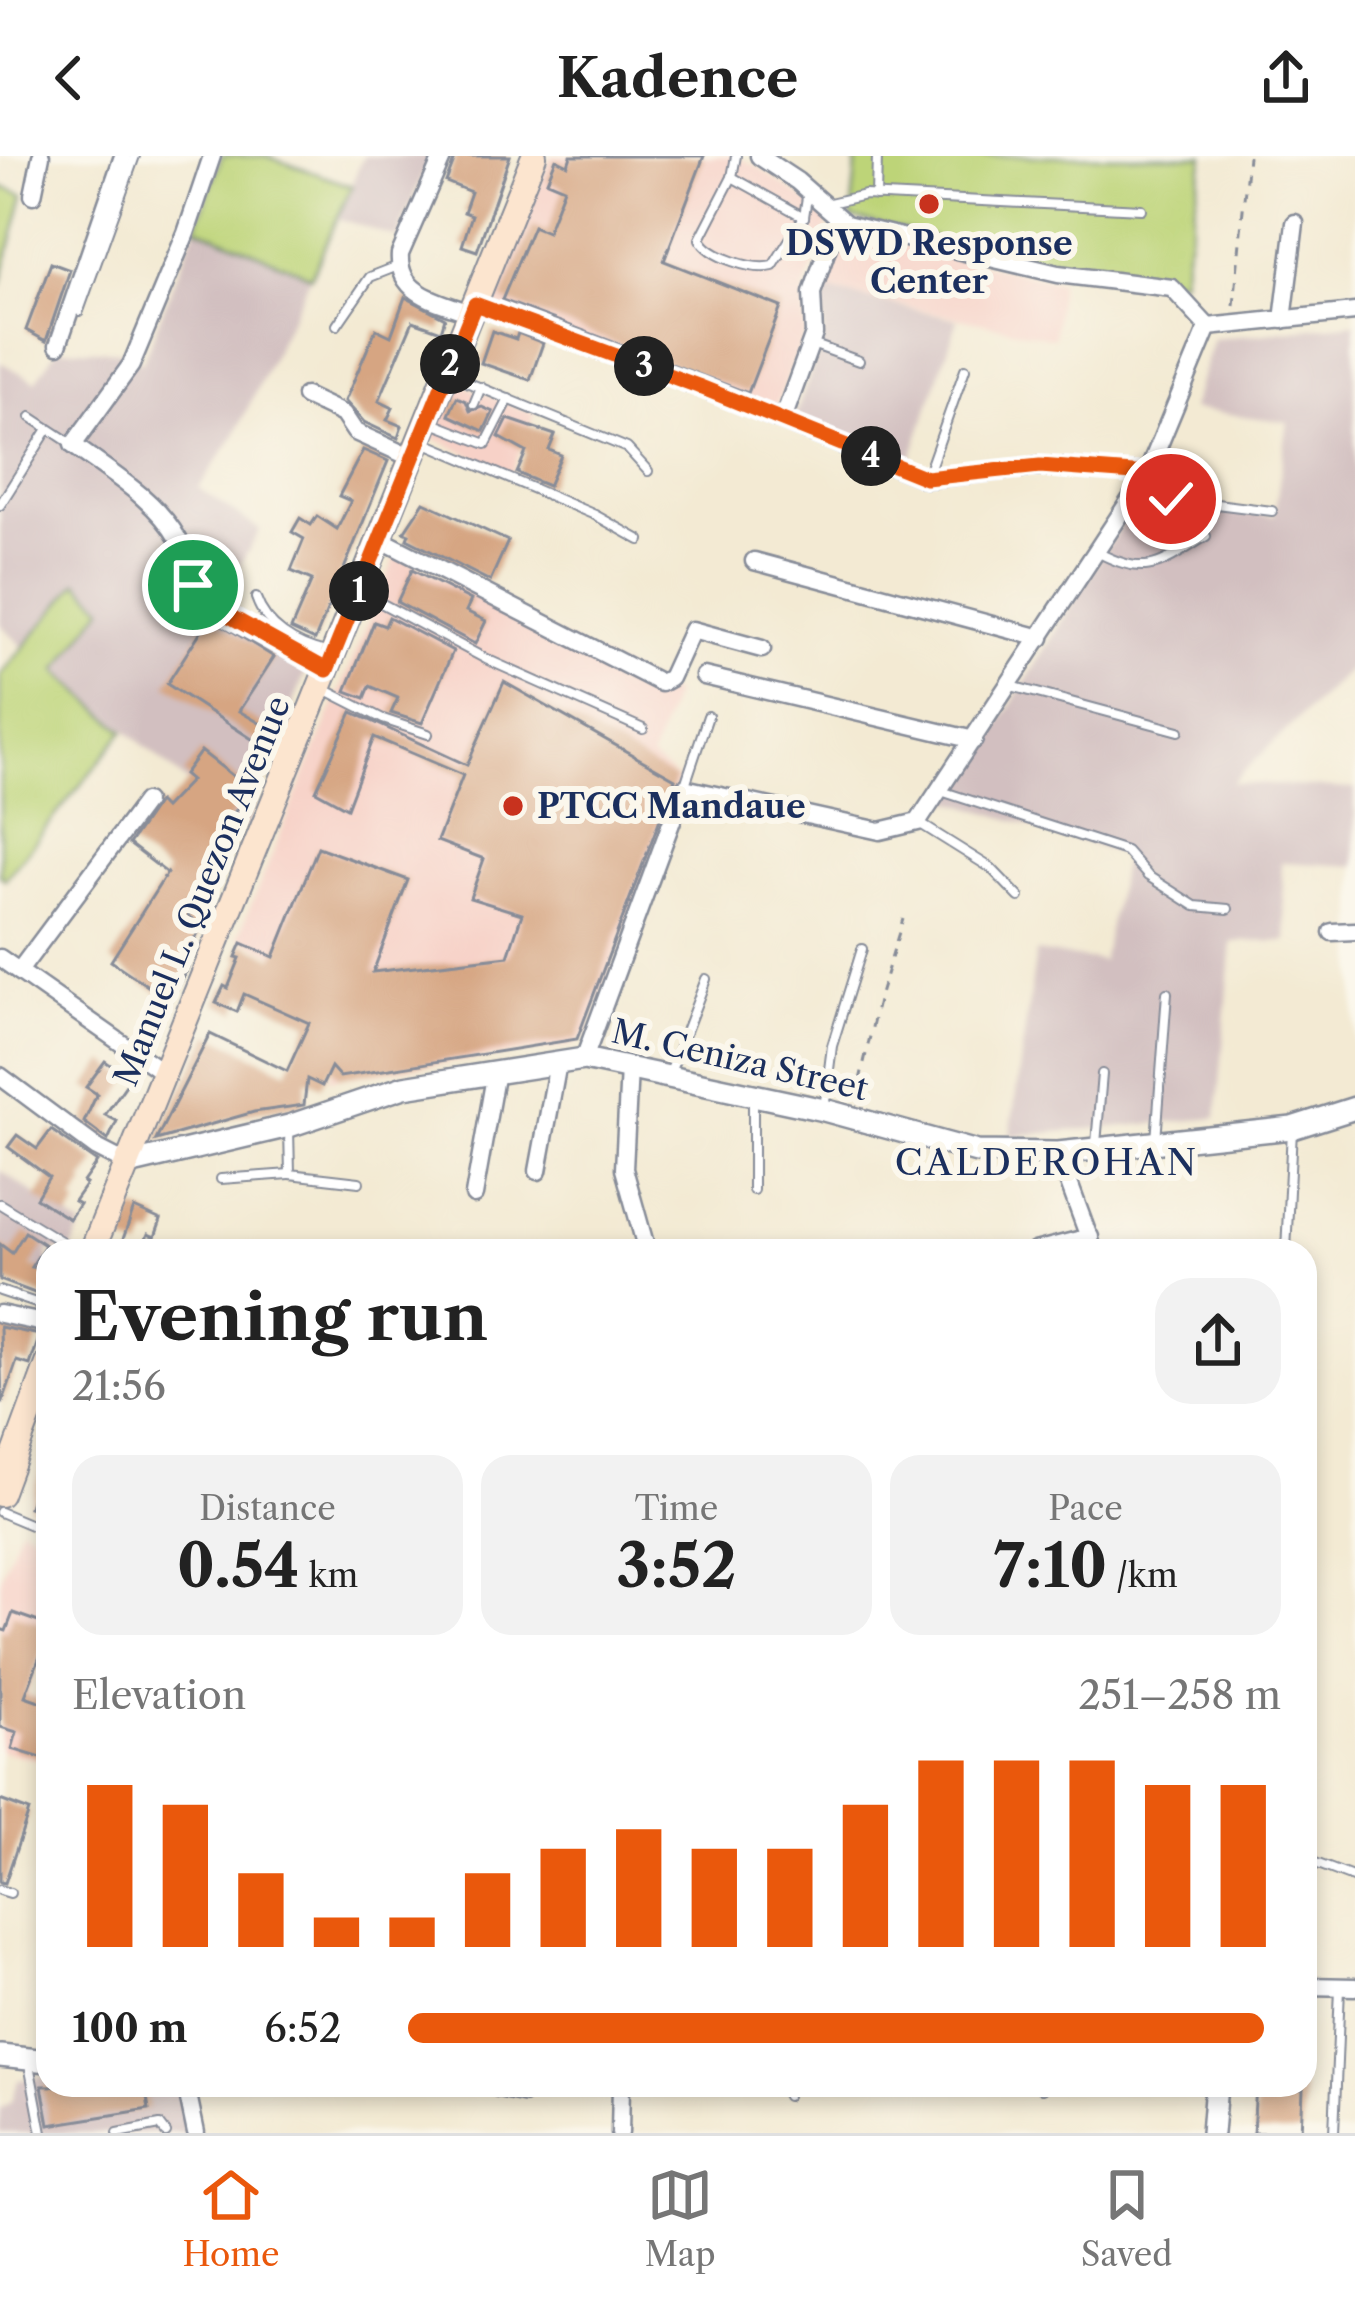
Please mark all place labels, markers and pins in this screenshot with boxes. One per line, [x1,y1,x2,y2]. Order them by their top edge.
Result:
marker: DSWD Response Center [916,191,942,217]
place label: DSWD Response Center [785,223,1073,302]
pin: 2 [420,334,480,394]
pin: 3 [614,336,674,396]
pin: 4 [841,426,901,486]
pin [1120,448,1222,550]
pin [142,534,244,636]
pin: 1 [329,561,389,621]
place label: PTCC Mandaue [537,786,806,827]
marker: PTCC Mandaue [500,793,526,819]

